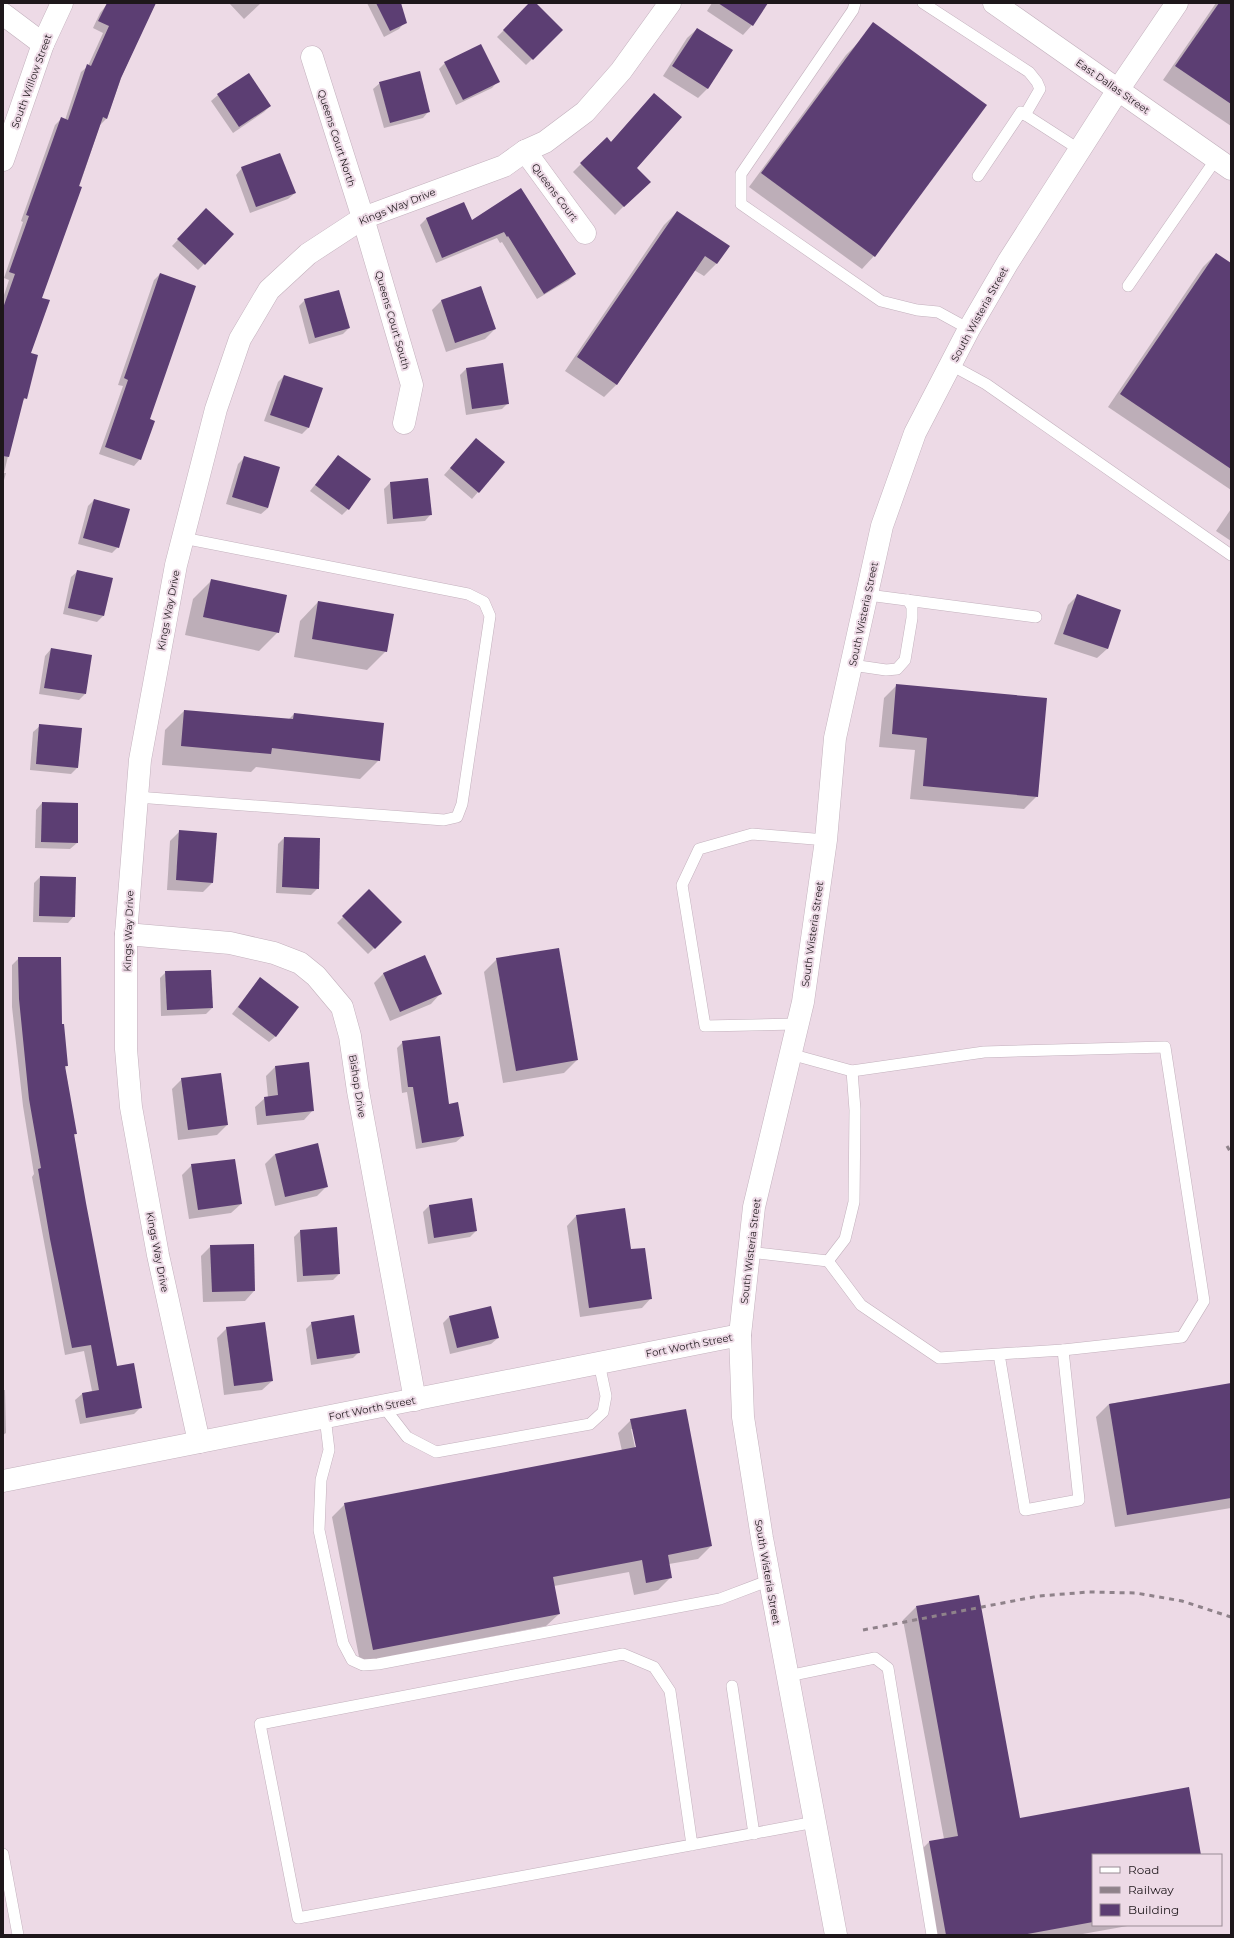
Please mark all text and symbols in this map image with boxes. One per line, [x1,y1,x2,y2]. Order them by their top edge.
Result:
street label: South Willow Street [8,32,55,130]
street label: East Dallas Street [1073,56,1152,117]
street label: Queens Court North [315,88,358,188]
street label: Queens Court [528,161,581,224]
street label: Kings Way Drive [357,185,437,228]
street label: South Wisteria Street [948,265,1011,364]
street label: Queens Court South [372,269,413,371]
street label: South Wisteria Street [846,561,881,667]
street label: Kings Way Drive [154,569,183,651]
street label: South Wisteria Street [799,880,826,988]
street label: Kings Way Drive [121,890,136,972]
street label: Bishop Drive [346,1054,369,1119]
street label: South Wisteria Street [738,1197,763,1305]
street label: Kings Way Drive [143,1211,172,1293]
street label: Fort Worth Street [645,1331,733,1360]
street label: Fort Worth Street [328,1394,416,1423]
street label: South Wisteria Street [752,1519,783,1626]
legend [1092,1854,1222,1926]
text: Road [1128,1862,1159,1877]
text: Railway [1128,1882,1174,1897]
text: Building [1128,1902,1179,1917]

